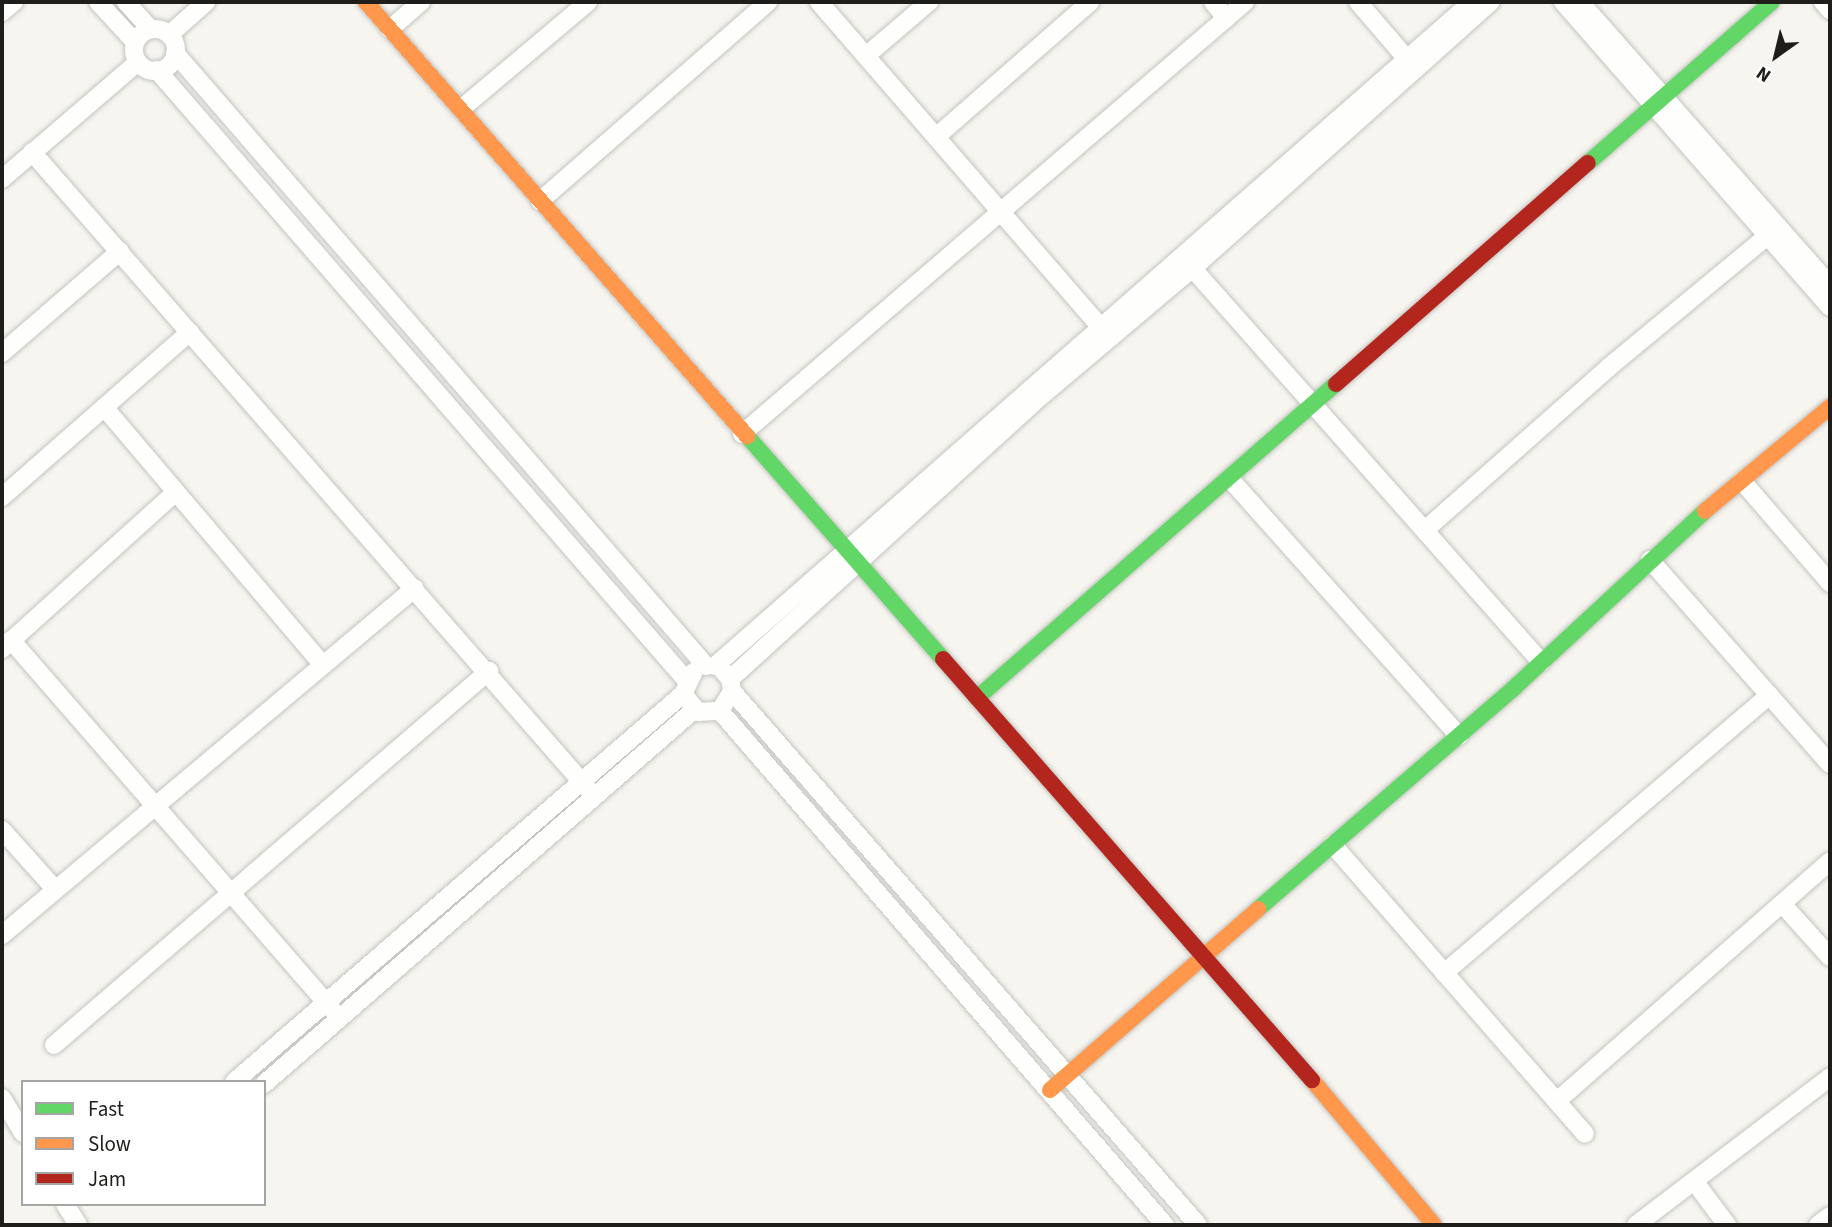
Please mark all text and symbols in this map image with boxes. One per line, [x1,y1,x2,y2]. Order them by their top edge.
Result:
north arrow [1741,21,1811,91]
text: N [1751,59,1777,89]
legend [21,1080,266,1206]
text: Fast [88,1094,124,1124]
text: Slow [88,1129,131,1159]
text: Jam [88,1164,126,1194]

